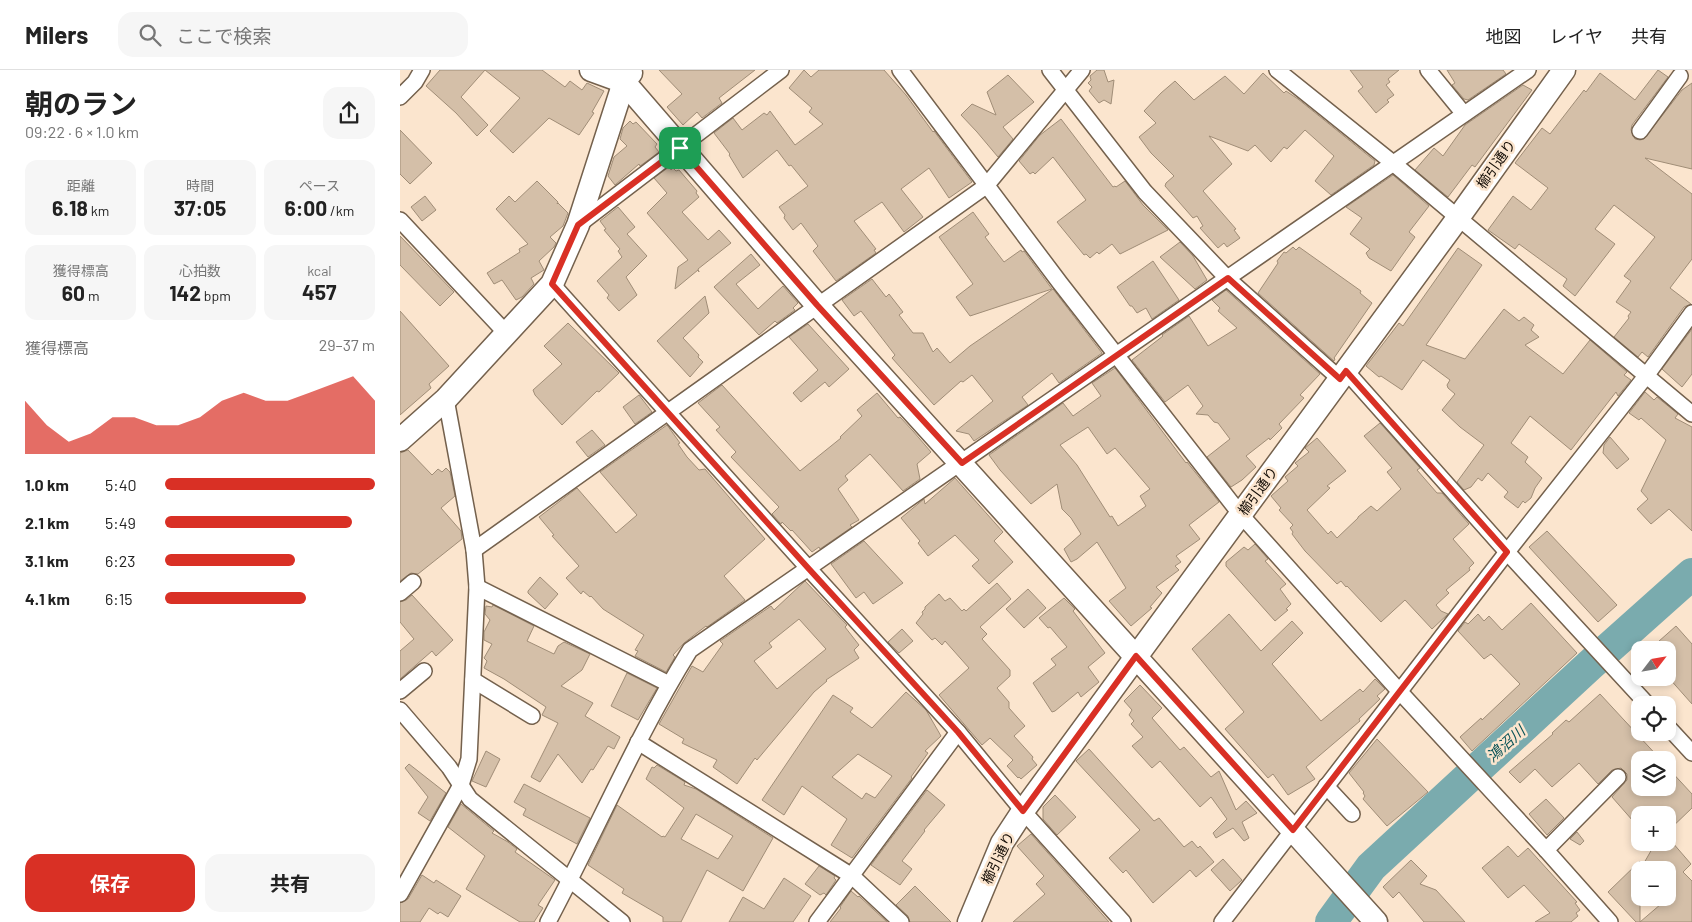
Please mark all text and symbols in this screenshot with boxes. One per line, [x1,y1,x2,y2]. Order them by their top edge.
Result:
search box [118,12,468,57]
text: Milers [25,20,88,49]
icon: search [136,21,164,49]
text: ここで検索 [176,24,271,47]
text: 地図 [1486,25,1522,47]
text: レイヤ [1550,25,1603,47]
text: 共有 [1631,25,1667,47]
text: 朝のラン [25,86,137,120]
button: share [323,87,375,139]
text: 09:22 · 6 × 1.0 km [25,122,139,141]
pin [659,127,701,169]
icon: arrive [666,134,694,162]
street label: 櫛引通り [1473,136,1519,192]
text: 距離 [67,177,95,194]
text: 時間 [186,177,214,194]
text: ペース [299,177,340,194]
text: 6.18 [52,195,88,220]
text: 37:05 [174,195,226,220]
text: 6:00 [284,195,327,220]
text: km [88,202,109,219]
text: /km [327,202,354,219]
text: 獲得標高 [53,262,109,279]
text: 心拍数 [179,262,221,279]
text: kcal [307,262,332,279]
text: 457 [302,279,337,304]
text: 60 [62,280,85,305]
text: 142 [169,280,201,305]
text: m [85,287,99,304]
text: bpm [201,287,231,304]
text: 29–37 m [319,335,375,354]
text: 獲得標高 [25,338,89,357]
street label: 櫛引通り [1234,463,1281,518]
text: 1.0 km [25,475,69,494]
text: 5:40 [105,475,137,494]
text: 2.1 km [25,513,69,532]
text: 5:49 [105,513,136,532]
text: 3.1 km [25,551,69,570]
text: 6:23 [105,551,135,570]
text: 4.1 km [25,589,70,608]
text: 6:15 [105,589,133,608]
north arrow [1631,641,1676,686]
map controls [1631,641,1676,906]
button: locate [1631,696,1676,741]
water label: 鴻沼川 [1483,720,1530,765]
button: layers [1631,751,1676,796]
button: + [1631,806,1676,851]
street label: 櫛引通り [978,829,1017,887]
button: 保存 [25,854,195,912]
button: 共有 [205,854,375,912]
button: − [1631,861,1676,906]

